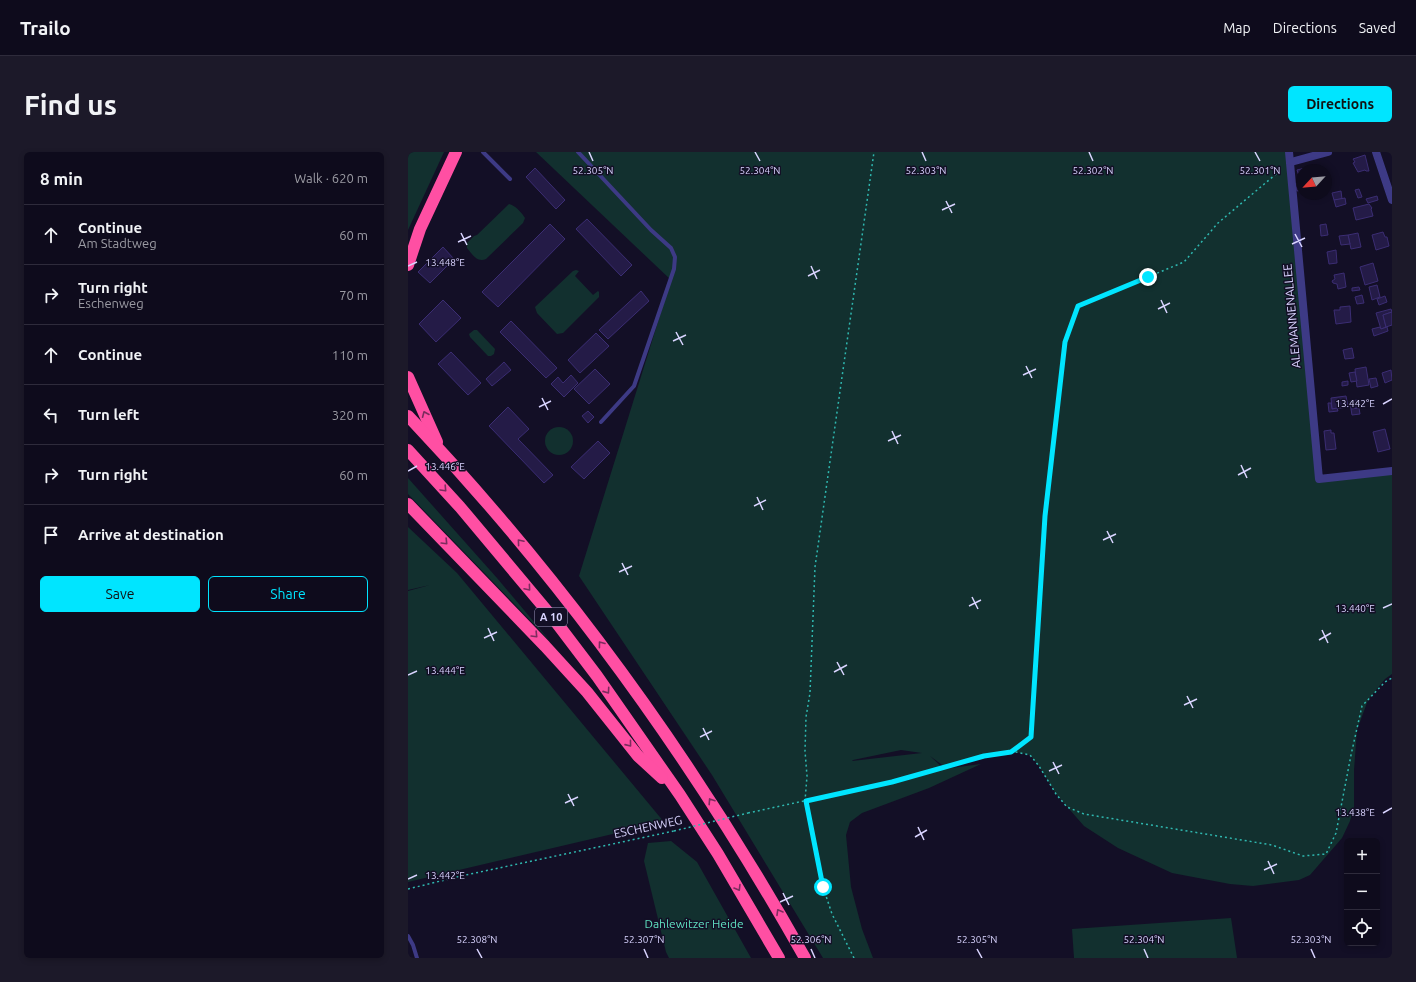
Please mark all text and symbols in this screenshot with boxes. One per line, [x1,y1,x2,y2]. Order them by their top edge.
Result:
text: Trailo [20,17,71,39]
text: Map [1223,20,1251,36]
text: Directions [1273,20,1337,36]
text: Saved [1359,20,1396,36]
button: Directions [1288,86,1392,122]
text: Find us [24,89,117,120]
north arrow [1296,164,1332,200]
text: 52.305°N [572,165,614,176]
text: 52.304°N [739,165,781,176]
text: 52.303°N [905,165,947,176]
text: 52.302°N [1072,165,1114,176]
text: 52.301°N [1239,165,1281,176]
text: 8 min [40,169,83,188]
text: Walk · 620 m [294,171,368,185]
text: Continue [78,219,142,236]
icon: ahead [40,224,62,246]
text: 60 m [339,228,368,242]
text: Am Stadtweg [78,236,157,250]
text: 13.448°E [425,257,465,268]
street label: ALEMANNENALLEE [1280,263,1303,369]
route end [1139,268,1157,286]
text: Turn right [78,279,148,296]
icon: right [40,284,62,306]
text: 70 m [339,288,368,302]
text: Eschenweg [78,296,144,310]
icon: ahead [40,344,62,366]
text: Continue [78,346,142,363]
text: 110 m [332,348,368,362]
text: 13.442°E [1335,398,1375,409]
icon: left [40,404,62,426]
text: Turn left [78,406,139,423]
text: 320 m [332,408,368,422]
one-way arrow [422,411,430,418]
text: 13.446°E [425,461,465,472]
icon: right [40,464,62,486]
text: Turn right [78,466,148,483]
text: 60 m [339,468,368,482]
one-way arrow [439,484,447,492]
icon: arrive [40,524,62,546]
text: Arrive at destination [78,526,224,543]
one-way arrow [440,537,448,545]
one-way arrow [518,540,525,547]
button: Save [40,576,200,612]
button: Share [208,576,368,612]
one-way arrow [523,584,530,591]
text: 13.440°E [1335,603,1375,614]
road number: A 10 [535,608,567,626]
one-way arrow [530,630,538,638]
one-way arrow [599,642,606,649]
text: 13.444°E [425,665,465,676]
one-way arrow [602,687,610,694]
one-way arrow [624,740,631,747]
one-way arrow [708,798,716,805]
text: 13.438°E [1335,807,1375,818]
street label: ESCHENWEG [612,813,683,840]
map controls [1344,838,1380,946]
button: + [1344,838,1380,874]
text: 13.442°E [425,870,465,881]
button: − [1344,874,1380,910]
route start [814,878,832,896]
one-way arrow [734,883,741,891]
one-way arrow [777,909,784,916]
button: locate [1344,910,1380,946]
park label: Dahlewitzer Heide [644,917,744,930]
text: 52.308°N [456,934,498,945]
text: 52.307°N [623,934,665,945]
text: 52.306°N [790,934,832,945]
text: 52.305°N [956,934,998,945]
text: 52.304°N [1123,934,1165,945]
text: 52.303°N [1290,934,1332,945]

